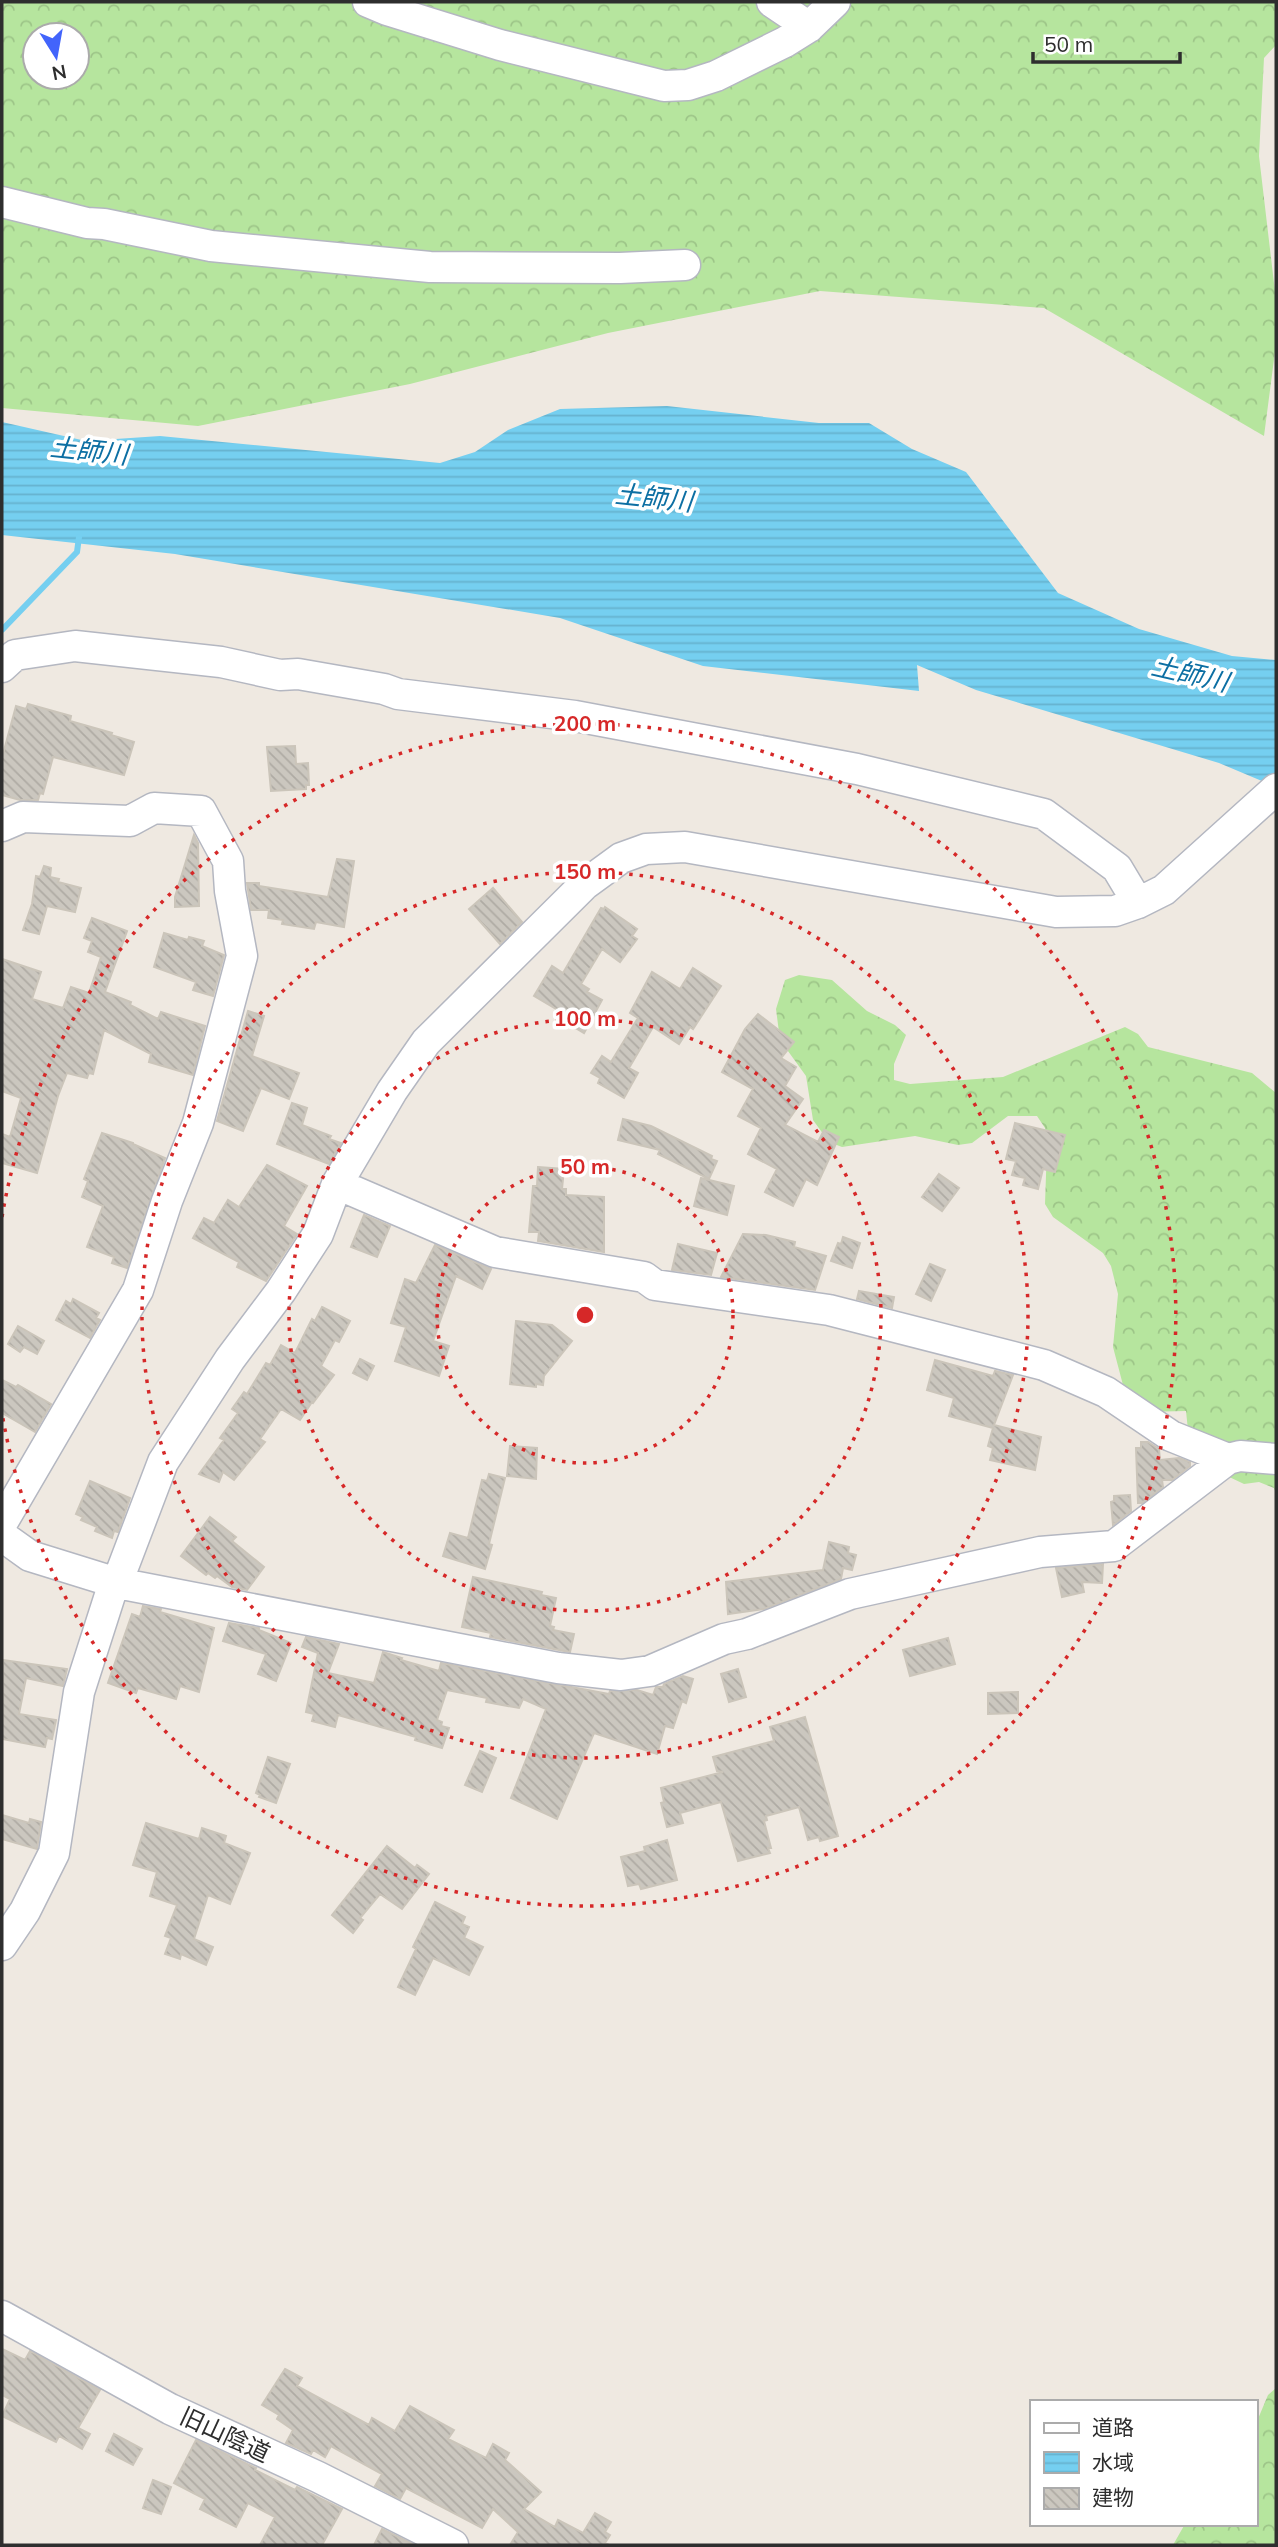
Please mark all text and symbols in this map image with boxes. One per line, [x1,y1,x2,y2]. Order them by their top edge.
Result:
north arrow [21,21,91,91]
scale bar [1033,21,1180,65]
text: 50 m [1044,31,1093,57]
text: N [50,60,69,86]
water label: 土師川 [49,430,133,471]
water label: 土師川 [614,477,698,518]
water label: 土師川 [1148,649,1235,699]
text: 200 m [554,710,616,736]
text: 150 m [554,858,616,884]
text: 100 m [554,1005,616,1031]
text: 50 m [560,1153,610,1179]
centre of rings [573,1303,597,1327]
street label: 旧山陰道 [176,2400,275,2468]
legend [1030,2400,1257,2526]
text: 道路 [1092,2414,1134,2440]
text: 水域 [1092,2449,1134,2475]
text: 建物 [1092,2484,1134,2510]

